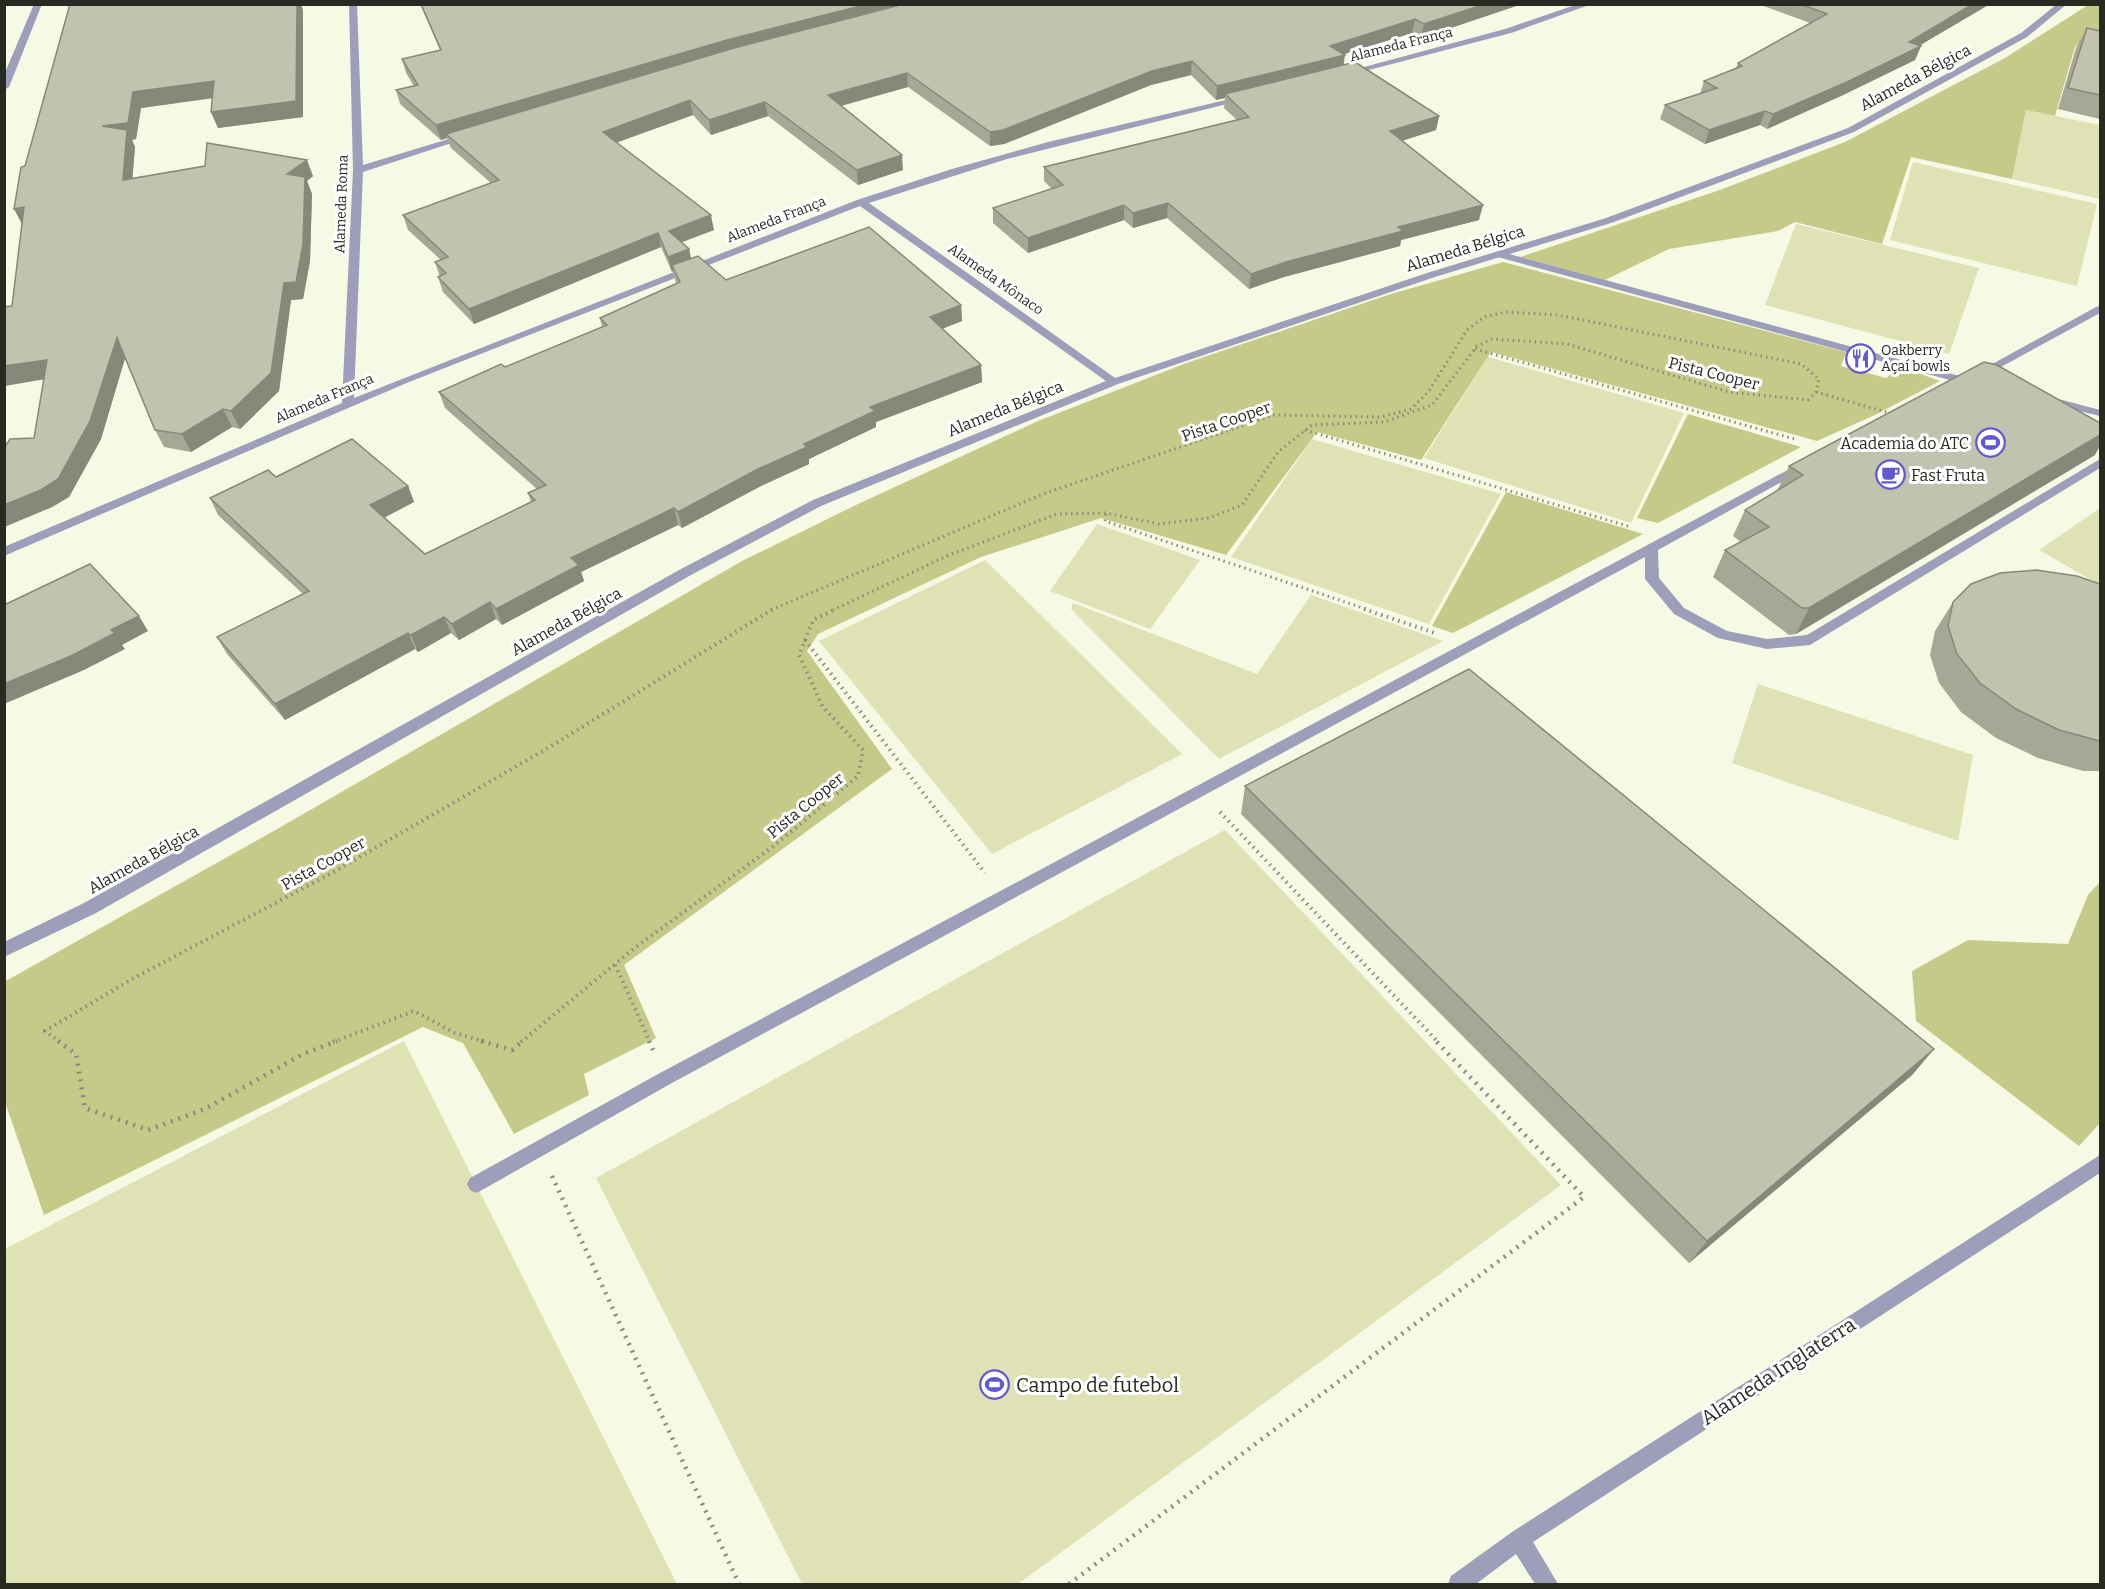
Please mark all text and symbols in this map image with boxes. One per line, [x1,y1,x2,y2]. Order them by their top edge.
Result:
street label: Alameda França [1348,23,1455,65]
street label: Alameda Bélgica [1856,40,1974,115]
street label: Alameda Roma [331,154,352,254]
street label: Alameda França [724,193,829,246]
street label: Alameda Bélgica [1403,221,1527,276]
street label: Alameda Mônaco [945,240,1047,319]
restaurant icon: Oakberry Açaí bowls [1844,342,1876,374]
place label: Oakberry Açaí bowls [1881,342,1950,375]
street label: Pista Cooper [1666,353,1761,394]
street label: Alameda França [272,370,376,427]
street label: Alameda Bélgica [945,376,1066,440]
street label: Pista Cooper [1179,397,1273,446]
sports icon: Academia do ATC [1974,427,2006,459]
place label: Academia do ATC [1840,434,1969,453]
cafe icon: Fast Fruta [1874,459,1906,491]
place label: Fast Fruta [1911,466,1985,485]
street label: Alameda Bélgica [508,583,625,660]
street label: Pista Cooper [763,769,847,842]
street label: Alameda Bélgica [85,821,202,898]
street label: Pista Cooper [278,833,369,894]
street label: Alameda Inglaterra [1696,1312,1860,1430]
sports icon: Campo de futebol [979,1369,1011,1401]
place label: Campo de futebol [1016,1373,1179,1397]

